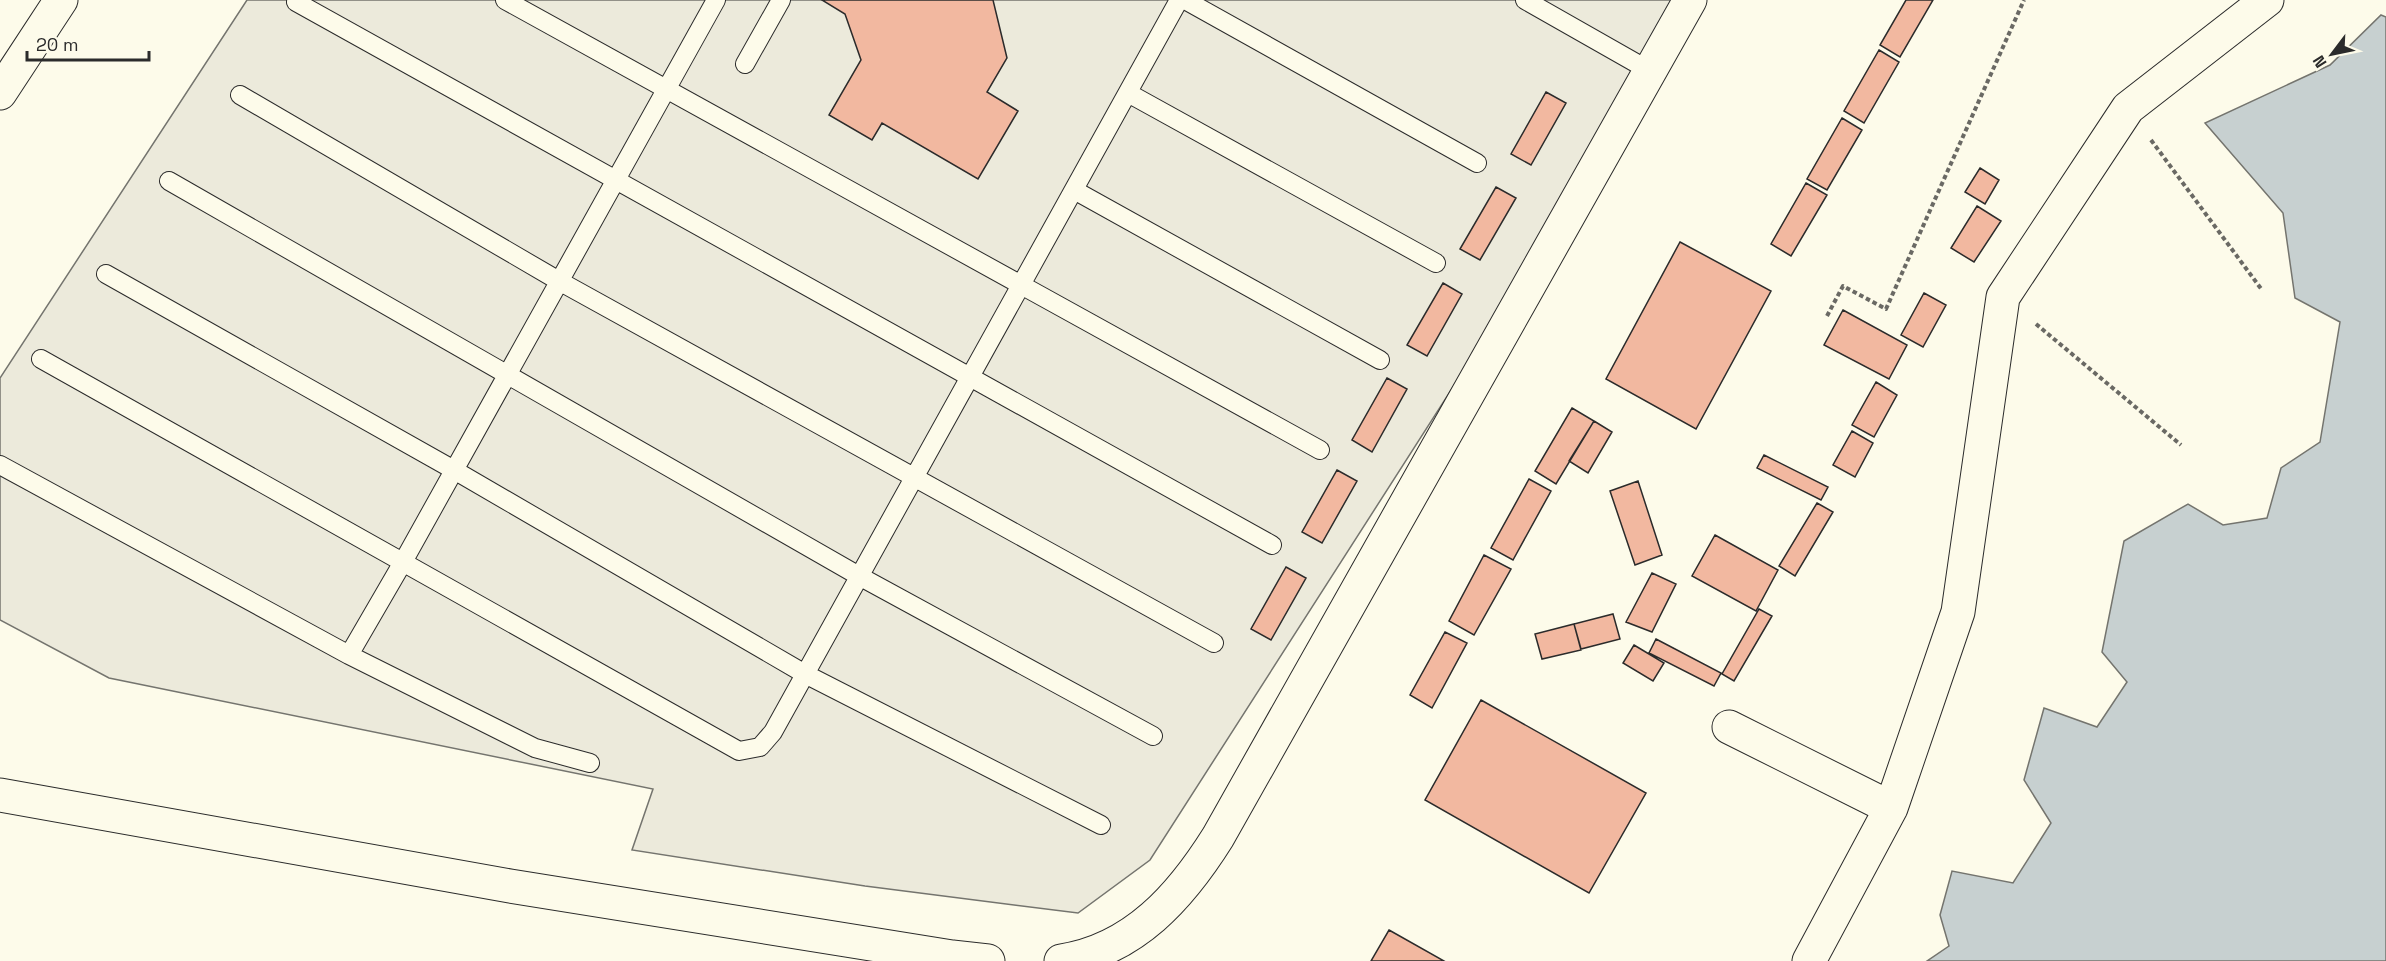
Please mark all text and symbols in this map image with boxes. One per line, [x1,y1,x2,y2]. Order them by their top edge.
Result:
scale bar [27,24,148,62]
north arrow [2302,24,2362,84]
text: 20 m [36,33,79,56]
text: N [2308,52,2331,72]

